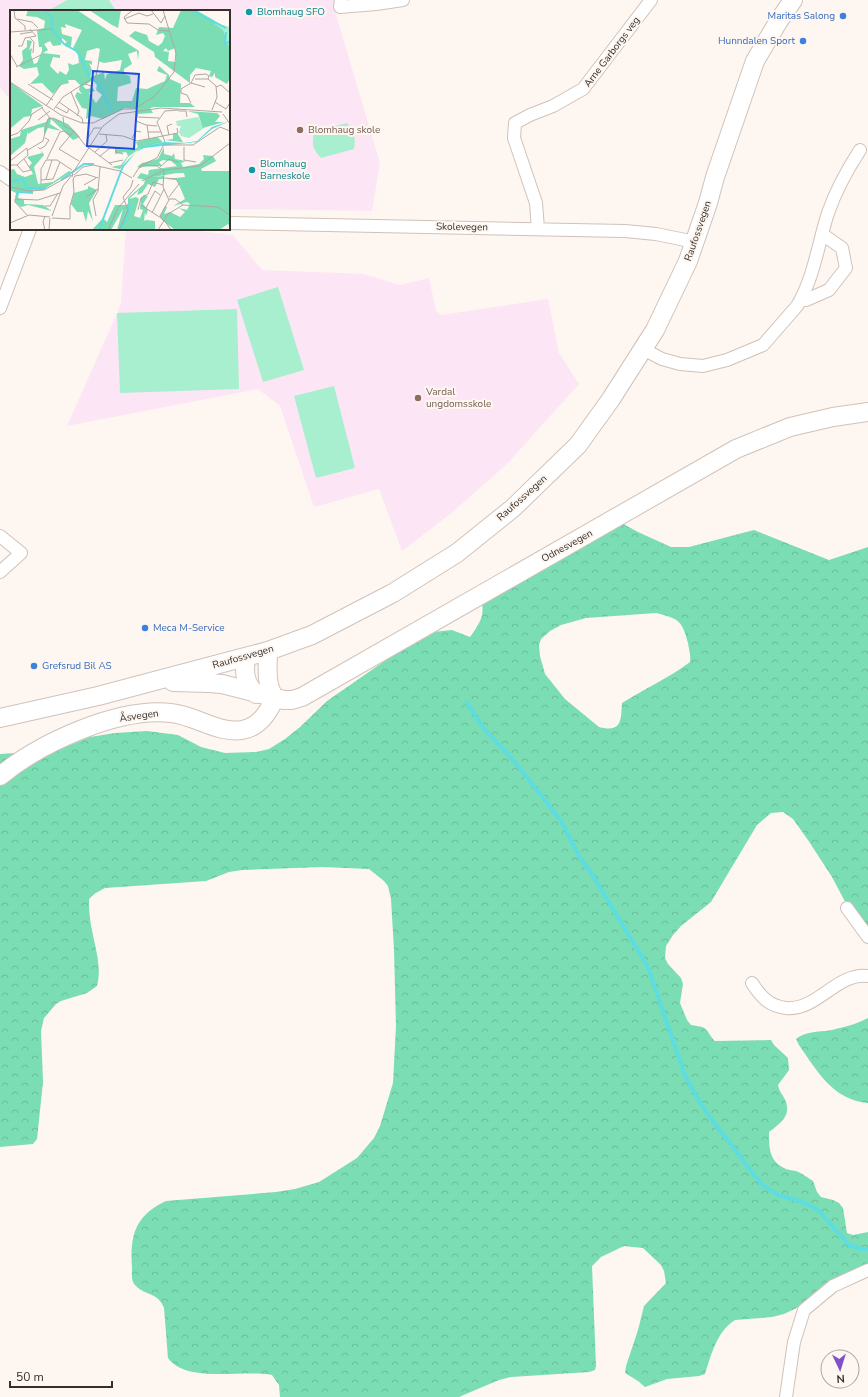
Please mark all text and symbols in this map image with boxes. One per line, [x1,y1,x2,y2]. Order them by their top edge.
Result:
place label: Blomhaug SFO [257,5,325,19]
marker: Blomhaug SFO [244,7,254,17]
place label: Maritas Salong [768,9,835,23]
inset map [10,10,230,230]
marker: Maritas Salong [838,11,848,21]
street label: Arne Garborgs veg [581,14,643,90]
place label: Hunndalen Sport [718,34,795,48]
marker: Hunndalen Sport [798,36,808,46]
place label: Blomhaug skole [308,123,380,137]
marker: Blomhaug skole [295,125,305,135]
place label: Blomhaug Barneskole [260,157,310,183]
marker: Blomhaug Barneskole [247,165,257,175]
street label: Raufossvegen [681,199,715,263]
street label: Skolevegen [436,220,488,234]
place label: Vardal ungdomsskole [425,385,491,411]
marker: Vardal ungdomsskole [413,393,423,403]
street label: Raufossvegen [494,472,550,524]
street label: Odnesvegen [539,526,595,566]
place label: Meca M-Service [153,621,225,635]
marker: Meca M-Service [140,623,150,633]
street label: Raufossvegen [211,642,275,672]
place label: Grefsrud Bil AS [42,659,112,673]
marker: Grefsrud Bil AS [29,661,39,671]
street label: Åsvegen [119,706,159,726]
north arrow [820,1349,860,1389]
scale bar [10,1363,112,1389]
text: 50 m [16,1369,44,1385]
text: N [836,1371,845,1386]

